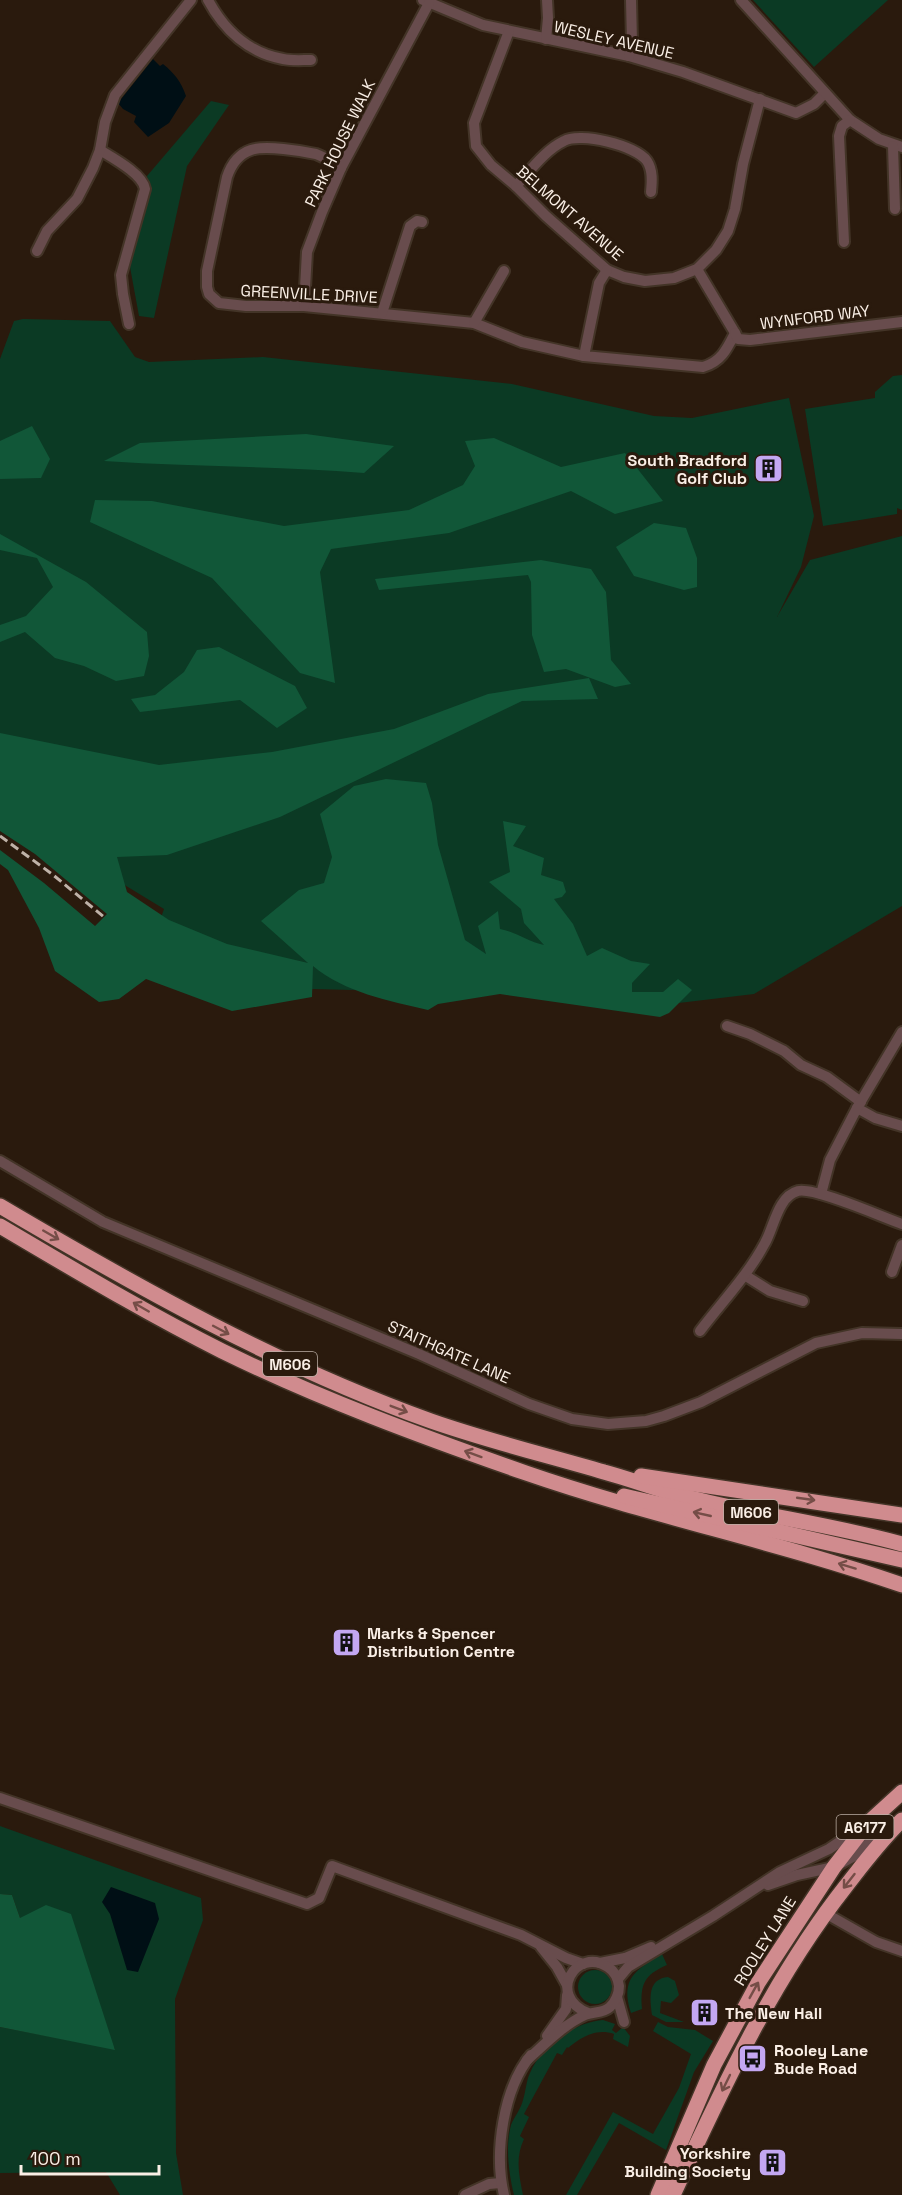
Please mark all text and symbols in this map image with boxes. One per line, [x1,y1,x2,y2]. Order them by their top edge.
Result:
street label: WESLEY AVENUE [552,16,676,64]
street label: PARK HOUSE WALK [300,75,380,210]
street label: BELMONT AVENUE [512,161,628,265]
street label: GREENVILLE DRIVE [240,280,378,308]
street label: WYNFORD WAY [759,300,871,334]
place label: South Bradford Golf Club [628,450,747,489]
building icon: South Bradford Golf Club [752,453,784,485]
one-way arrow [41,1230,59,1241]
one-way arrow [133,1301,150,1313]
street label: STAITHGATE LANE [385,1316,513,1388]
one-way arrow [211,1325,229,1336]
road number: M606 [263,1352,317,1376]
one-way arrow [389,1404,408,1415]
one-way arrow [464,1447,482,1458]
one-way arrow [796,1494,816,1505]
road number: M606 [724,1500,778,1524]
one-way arrow [693,1507,712,1519]
one-way arrow [838,1560,857,1571]
place label: Marks & Spencer Distribution Centre [367,1623,515,1662]
building icon: Marks & Spencer Distribution Centre [330,1626,362,1658]
road number: A6177 [836,1815,894,1839]
one-way arrow [843,1873,856,1889]
street label: ROOLEY LANE [729,1892,801,1990]
one-way arrow [749,1982,760,2000]
building icon: The New Hall [688,1997,720,2029]
place label: The New Hall [725,2003,822,2024]
place label: Rooley Lane Bude Road [774,2040,868,2079]
bus stop icon: Rooley Lane Bude Road [737,2043,769,2075]
one-way arrow [719,2074,731,2092]
scale bar [21,2138,159,2176]
place label: Yorkshire Building Society [624,2143,751,2182]
building icon: Yorkshire Building Society [756,2146,788,2178]
text: 100 m [30,2147,81,2170]

